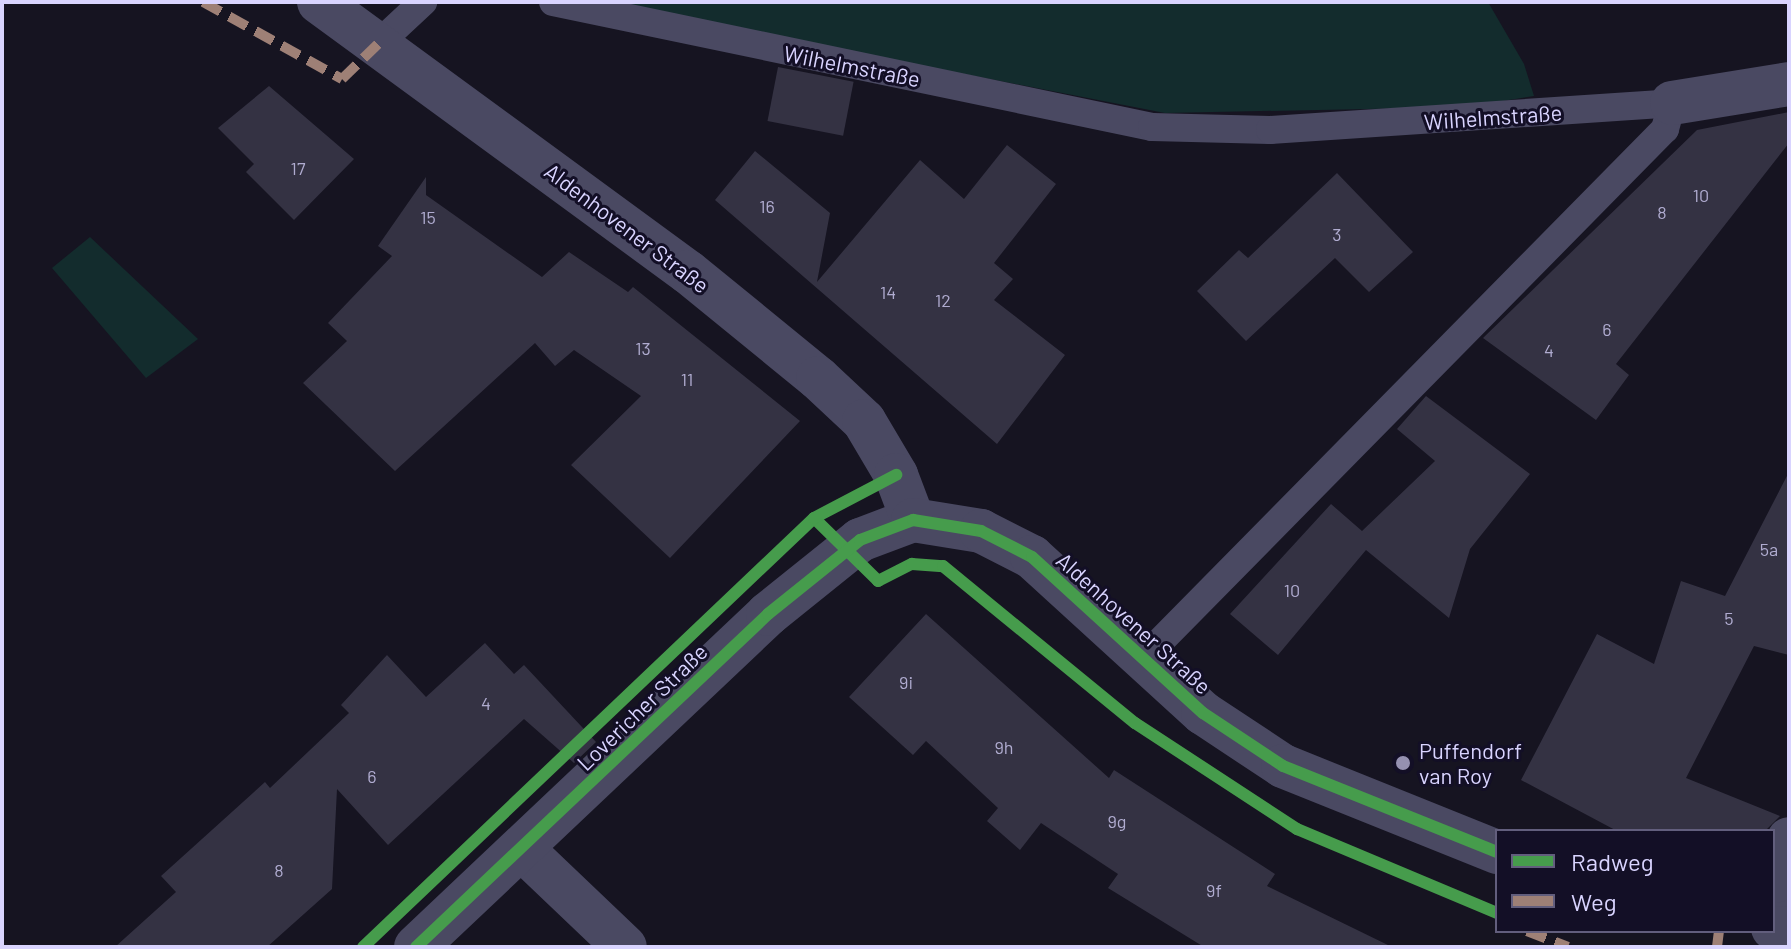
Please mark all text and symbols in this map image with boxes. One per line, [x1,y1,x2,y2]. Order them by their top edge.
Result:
street label: Wilhelmstraße [782,40,922,92]
street label: Wilhelmstraße [1423,99,1563,135]
house number: 17 [291,157,305,179]
street label: Aldenhovener Straße [540,158,714,298]
house number: 10 [1693,184,1709,206]
house number: 16 [759,195,775,217]
house number: 8 [1657,201,1667,223]
house number: 15 [420,206,436,228]
house number: 3 [1332,223,1342,245]
house number: 14 [880,281,896,303]
house number: 12 [935,289,951,311]
house number: 6 [1602,318,1612,340]
house number: 13 [635,337,651,359]
house number: 4 [1544,339,1554,361]
house number: 11 [681,368,693,390]
house number: 5a [1760,538,1778,560]
street label: Aldenhovener Straße [1051,547,1217,699]
house number: 10 [1284,579,1300,601]
house number: 5 [1724,607,1734,629]
street label: Lovericher Straße [571,638,713,776]
house number: 9i [899,671,913,693]
house number: 4 [481,692,491,714]
house number: 9h [994,736,1014,758]
place label: Puffendorf van Roy [1419,737,1522,788]
marker: Puffendorf van Roy [1394,754,1412,772]
house number: 6 [367,765,377,787]
house number: 9g [1107,810,1127,832]
legend [1495,829,1775,933]
text: Radweg [1571,847,1654,876]
house number: 8 [274,859,284,881]
house number: 9f [1206,879,1222,901]
text: Weg [1571,887,1617,916]

